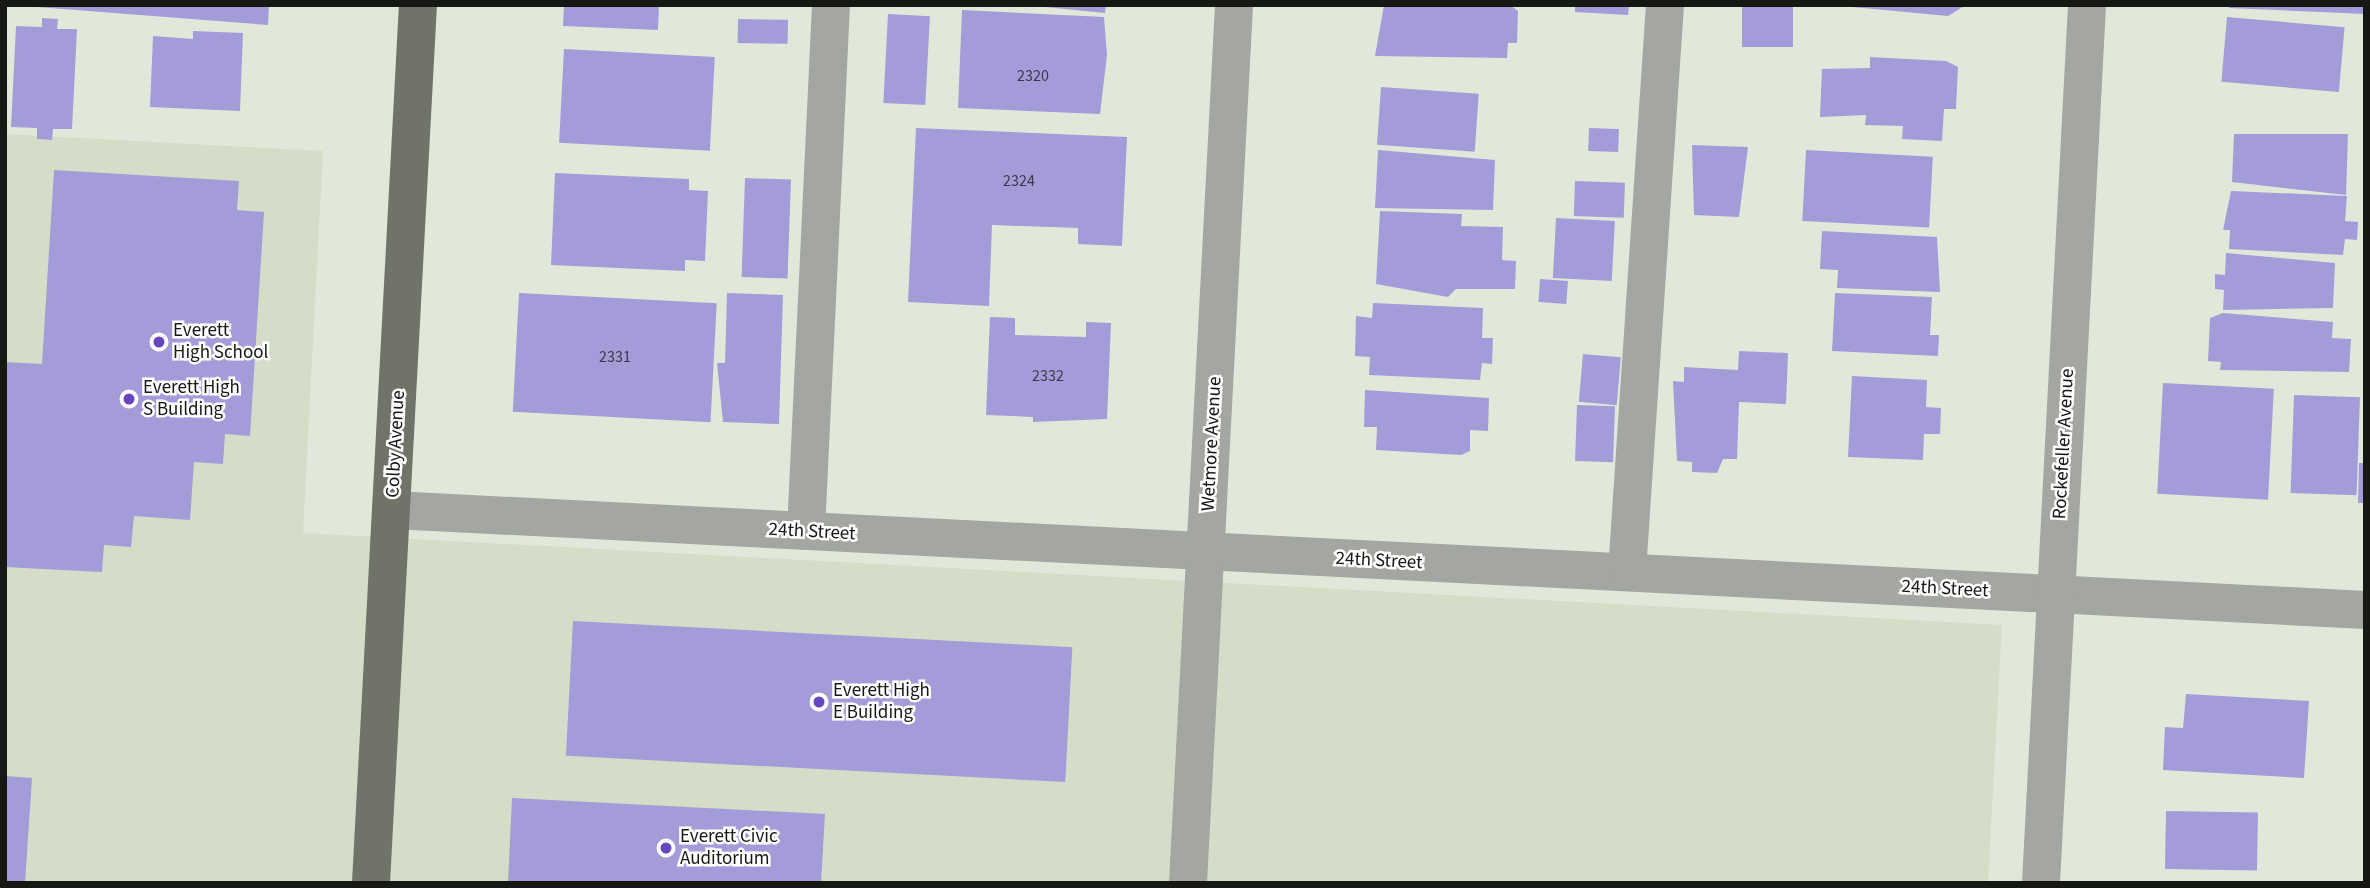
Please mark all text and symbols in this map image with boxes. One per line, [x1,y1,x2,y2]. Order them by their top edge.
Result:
house number: 2320 [1017,66,1049,86]
house number: 2324 [1003,171,1035,191]
place label: Everett High School [173,320,268,364]
marker: Everett High School [151,334,167,350]
house number: 2331 [599,347,631,367]
house number: 2332 [1032,366,1064,386]
street label: Rockefeller Avenue [2049,368,2079,520]
street label: Wetmore Avenue [1197,376,1227,512]
place label: Everett High S Building [143,377,240,421]
street label: Colby Avenue [382,390,410,498]
marker: Everett High S Building [121,391,137,407]
street label: 24th Street [768,518,856,546]
street label: 24th Street [1335,547,1423,575]
street label: 24th Street [1901,575,1989,603]
place label: Everett High E Building [833,680,930,724]
marker: Everett High E Building [811,694,827,710]
place label: Everett Civic Auditorium [680,826,778,870]
marker: Everett Civic Auditorium [658,840,674,856]

